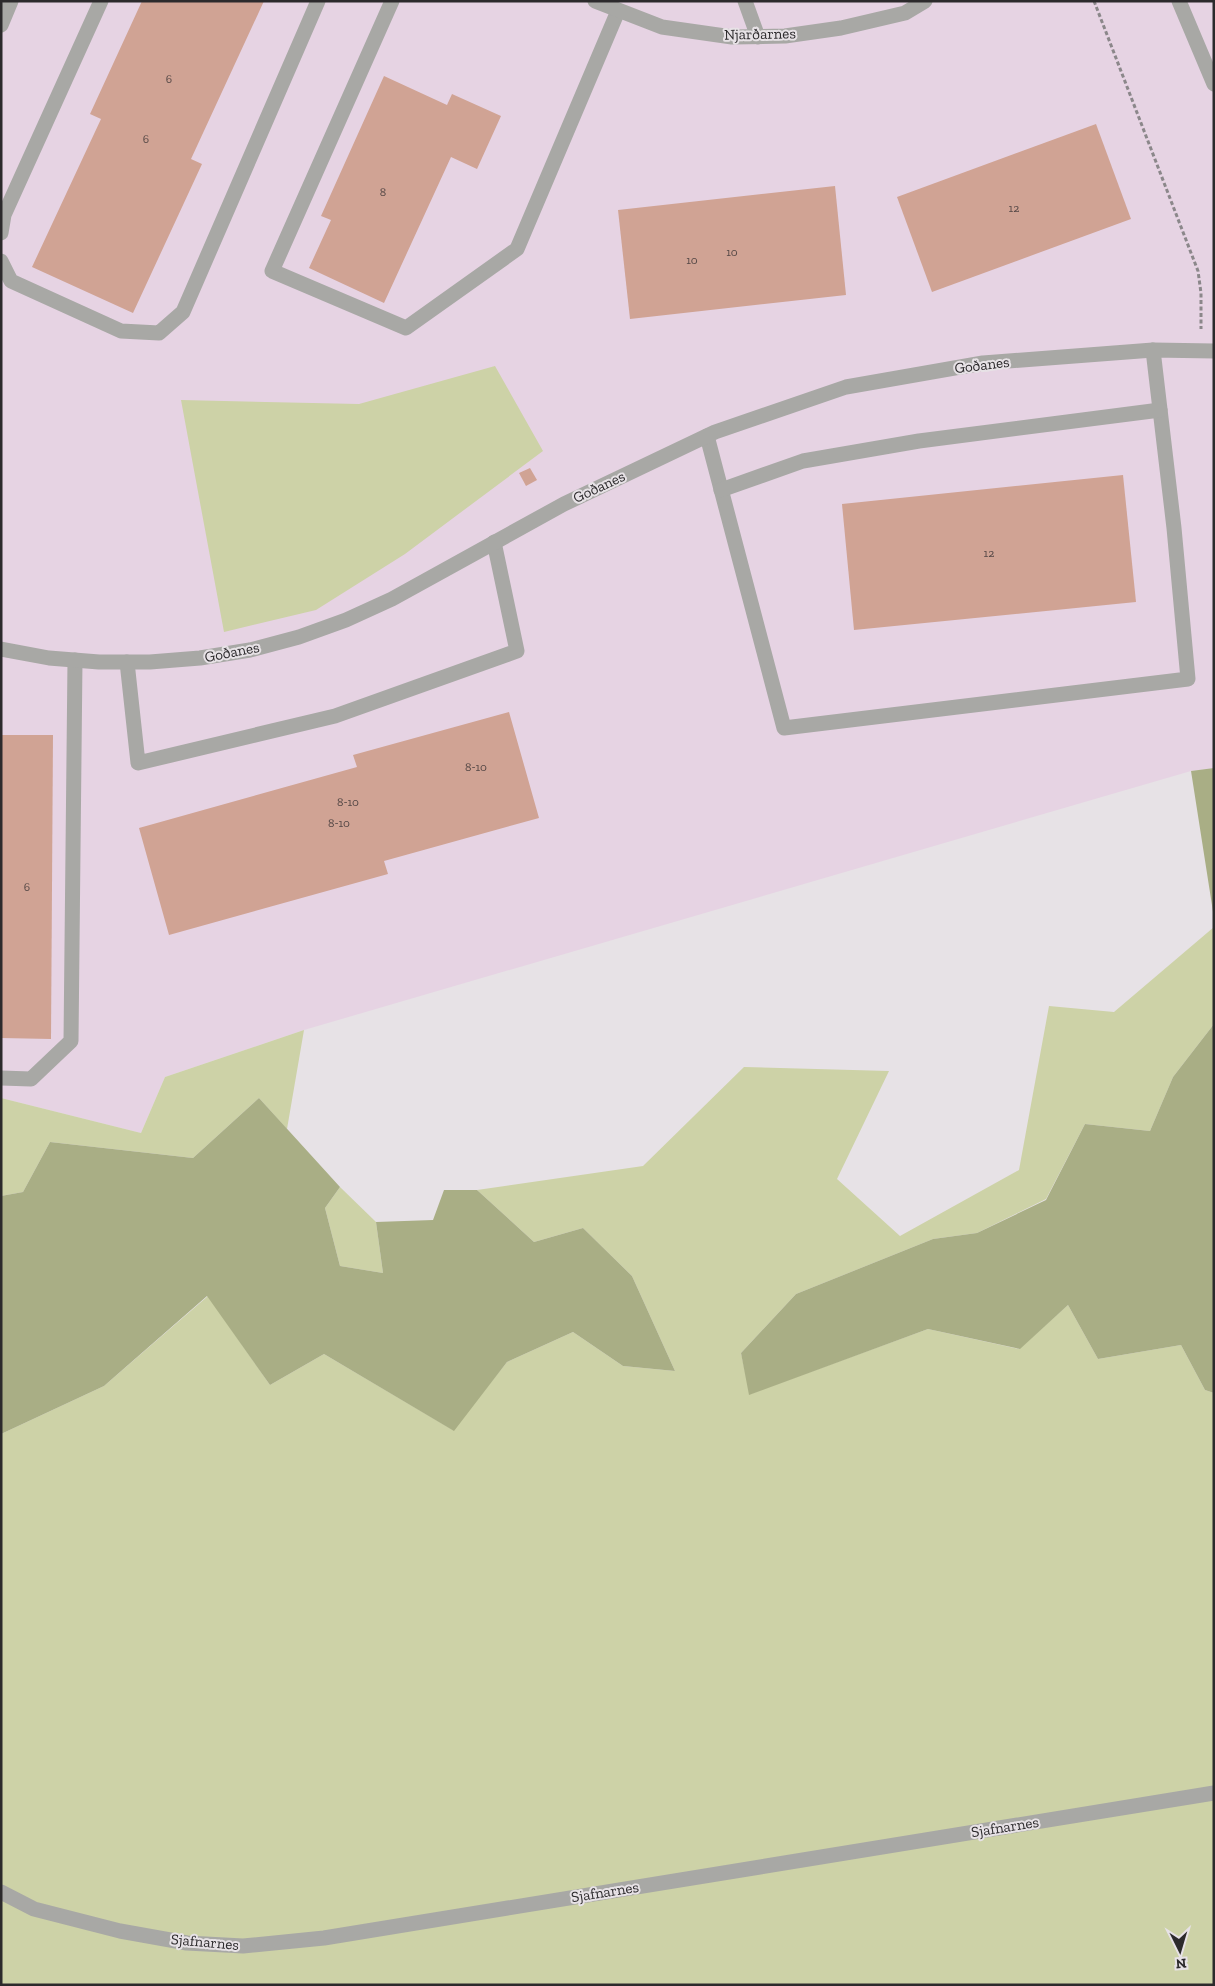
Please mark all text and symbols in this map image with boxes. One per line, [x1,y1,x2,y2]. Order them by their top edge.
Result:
street label: Njarðarnes [724,24,796,44]
house number: 6 [166,72,172,86]
house number: 6 [143,132,149,146]
house number: 8 [380,185,386,199]
house number: 12 [1009,201,1019,215]
house number: 10 [726,245,738,259]
house number: 10 [686,253,698,267]
street label: Goðanes [953,353,1011,377]
street label: Goðanes [570,467,628,507]
house number: 12 [984,546,994,560]
street label: Goðanes [203,638,261,666]
house number: 8-10 [465,760,487,774]
house number: 8-10 [337,795,359,809]
house number: 8-10 [328,816,350,830]
house number: 6 [24,880,30,894]
street label: Sjafnarnes [970,1813,1040,1841]
street label: Sjafnarnes [570,1878,640,1906]
north arrow [1155,1926,1205,1976]
street label: Sjafnarnes [170,1930,240,1954]
text: N [1175,1955,1187,1972]

